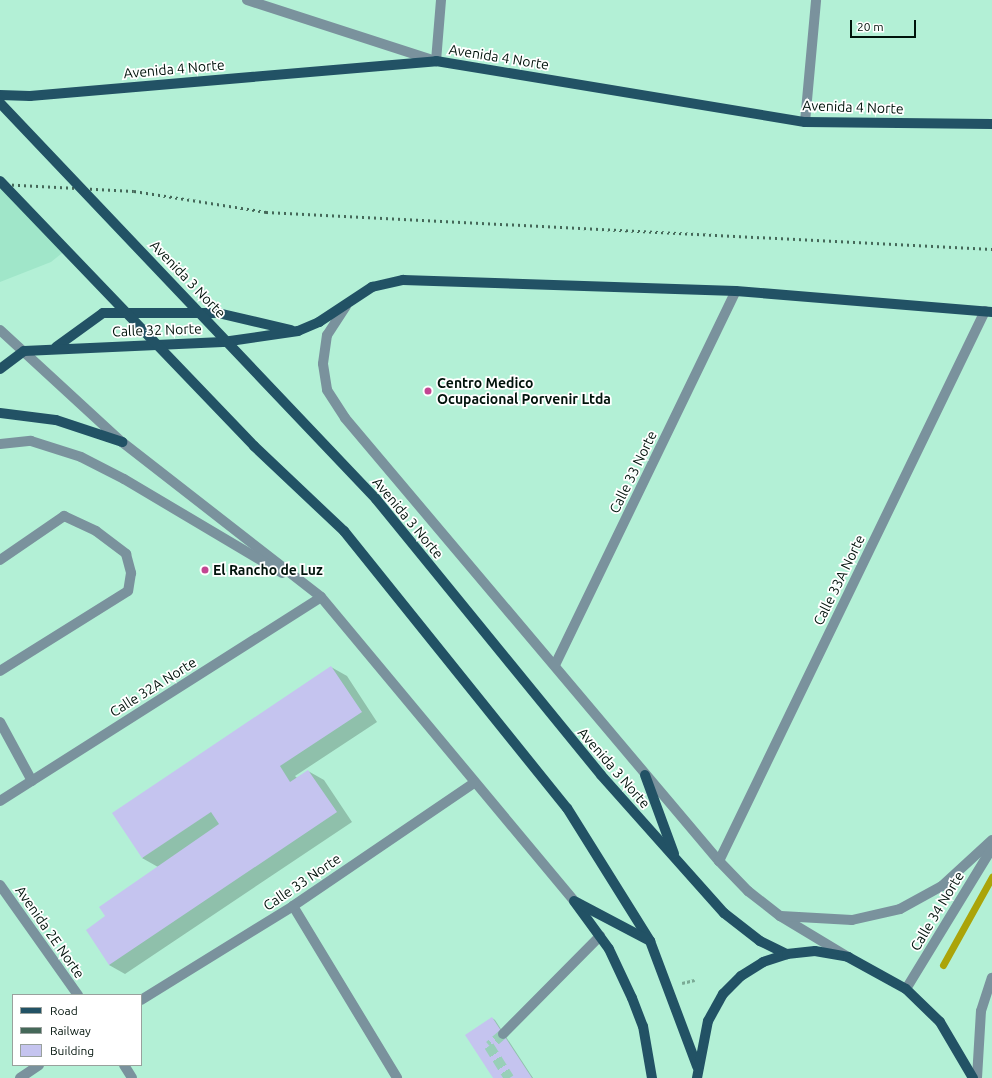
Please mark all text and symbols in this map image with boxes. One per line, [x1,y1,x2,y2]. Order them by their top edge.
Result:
scale bar [852,12,918,38]
text: 20 m [857,20,884,33]
street label: Avenida 4 Norte [448,41,550,73]
street label: Avenida 4 Norte [123,56,225,82]
street label: Avenida 4 Norte [802,97,904,117]
street label: Avenida 3 Norte [147,237,229,321]
street label: Calle 32 Norte [112,320,202,340]
place label: Centro Medico Ocupacional Porvenir Ltda [437,375,611,408]
marker: Centro Medico Ocupacional Porvenir Ltda [422,385,434,397]
street label: Calle 33 Norte [606,428,660,516]
street label: Avenida 3 Norte [369,474,447,562]
street label: Calle 33A Norte [810,532,868,628]
place label: El Rancho de Luz [213,562,323,578]
marker: El Rancho de Luz [200,565,210,575]
street label: Calle 32A Norte [107,654,199,720]
street label: Avenida 3 Norte [574,724,654,812]
street label: Calle 33 Norte [260,850,344,914]
street label: Calle 34 Norte [907,868,967,954]
street label: Avenida 2E Norte [12,883,88,981]
legend [12,994,142,1066]
text: Road [50,1004,78,1017]
text: Railway [50,1024,91,1037]
text: Building [50,1044,94,1057]

